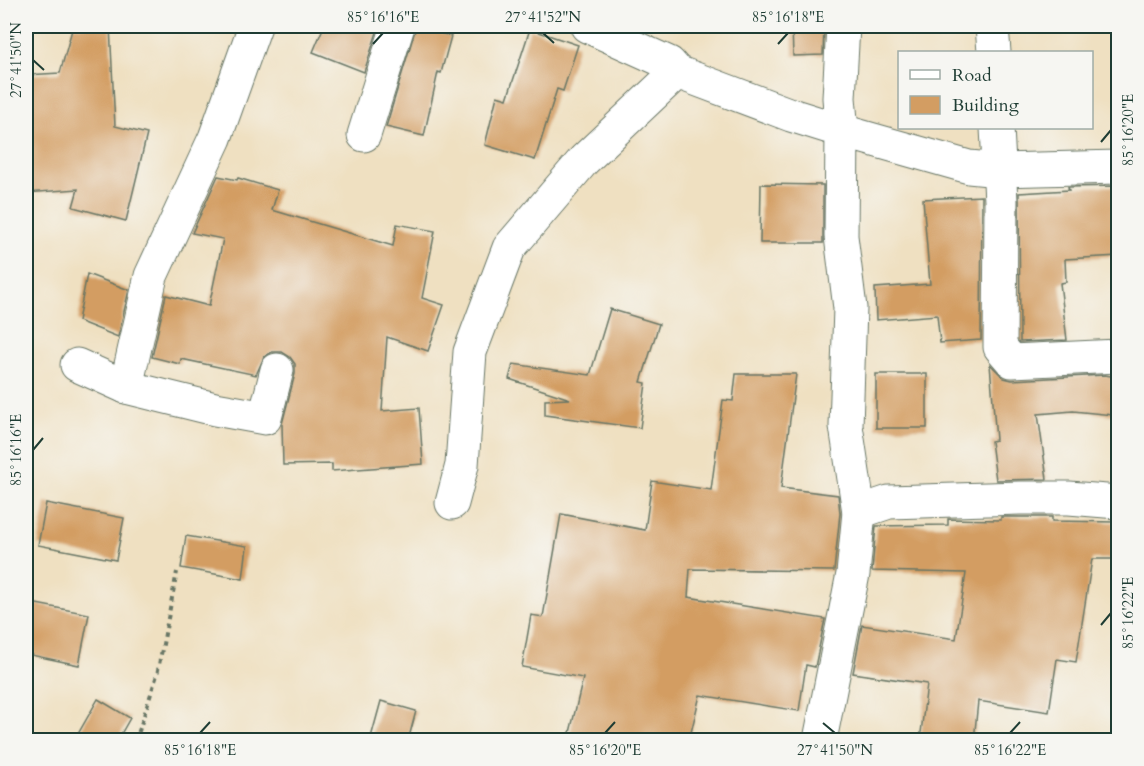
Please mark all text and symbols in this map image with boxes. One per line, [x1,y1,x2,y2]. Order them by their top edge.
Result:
text: 85°16'16"E [347,7,419,27]
text: 27°41'52"N [505,7,581,27]
text: 85°16'18"E [752,7,824,27]
text: 27°41'50"N [6,22,26,98]
legend [898,51,1093,129]
text: Road [952,63,992,88]
text: Building [952,93,1020,118]
text: 85°16'20"E [1118,94,1138,166]
text: 85°16'16"E [6,414,26,486]
text: 85°16'22"E [1118,577,1138,649]
text: 85°16'18"E [164,740,236,760]
text: 85°16'20"E [569,740,641,760]
text: 27°41'50"N [797,740,873,760]
text: 85°16'22"E [974,740,1046,760]

